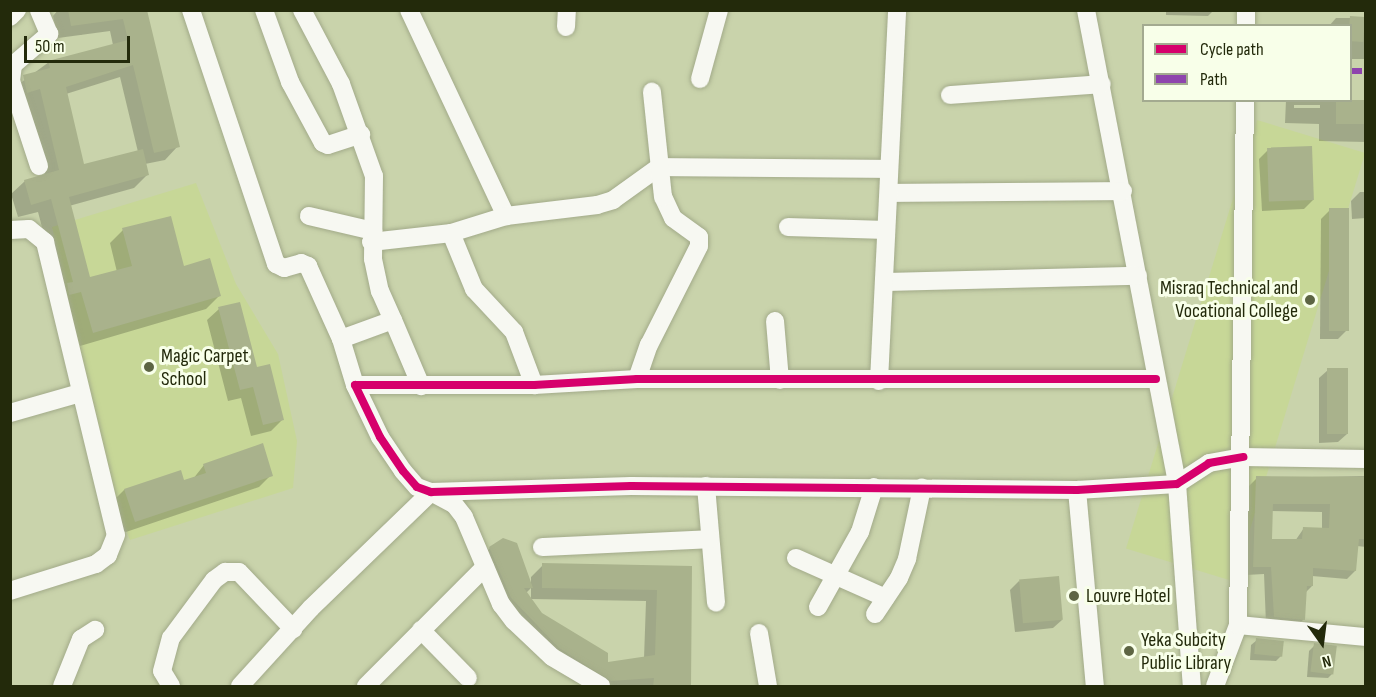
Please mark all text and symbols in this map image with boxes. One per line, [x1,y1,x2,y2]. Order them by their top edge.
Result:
scale bar [27,24,134,62]
legend [1142,24,1352,102]
text: 50 m [35,36,65,57]
text: Cycle path [1200,39,1264,60]
text: Path [1200,69,1228,90]
place label: Misraq Technical and Vocational College [1160,276,1298,323]
marker: Misraq Technical and Vocational College [1303,293,1317,307]
place label: Magic Carpet School [161,344,249,391]
marker: Magic Carpet School [142,360,156,374]
place label: Louvre Hotel [1086,584,1170,608]
marker: Louvre Hotel [1067,589,1081,603]
north arrow [1292,613,1352,673]
place label: Yeka Subcity Public Library [1141,628,1231,675]
marker: Yeka Subcity Public Library [1122,644,1136,658]
text: N [1320,651,1333,671]

